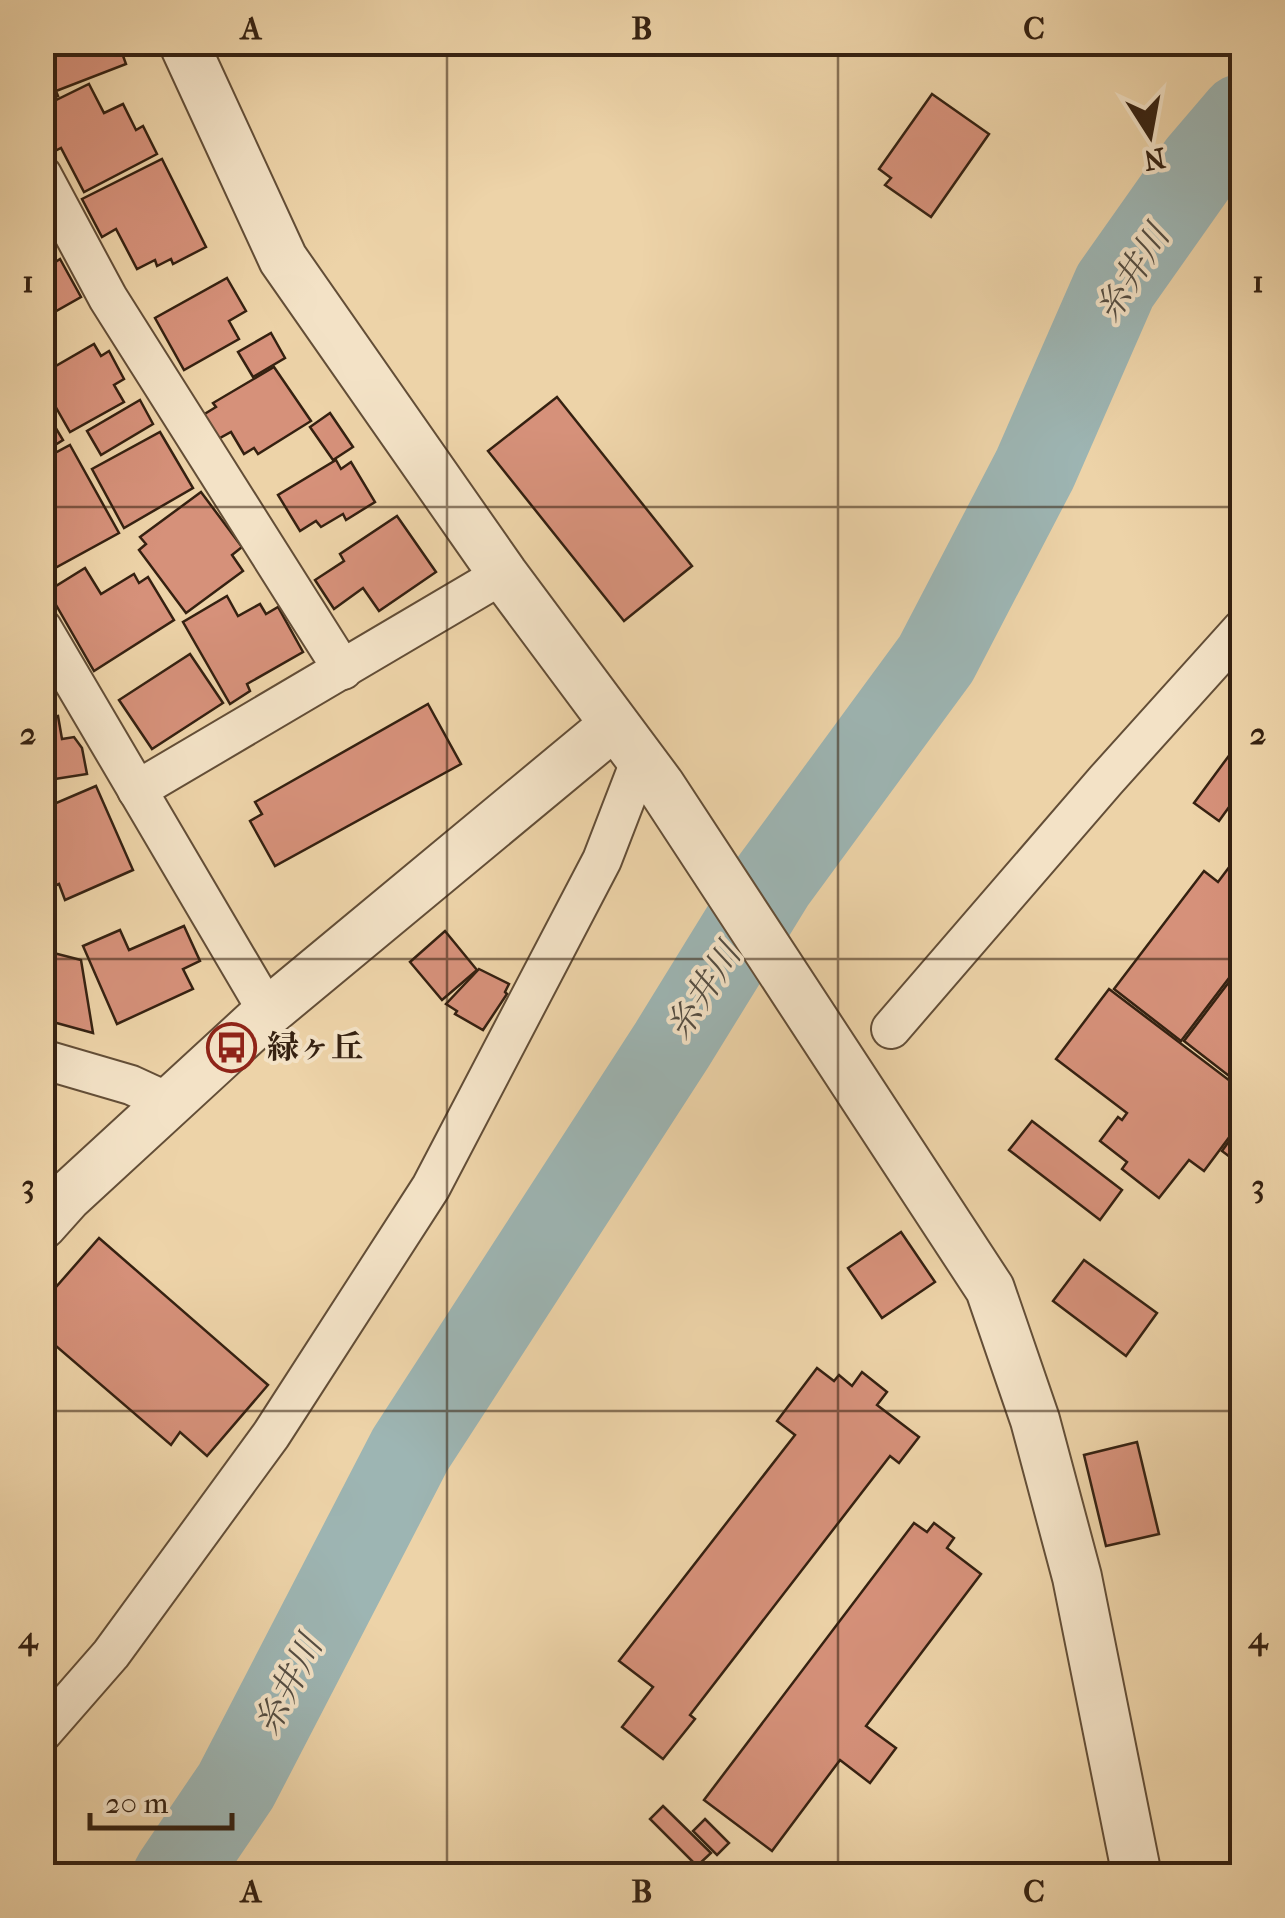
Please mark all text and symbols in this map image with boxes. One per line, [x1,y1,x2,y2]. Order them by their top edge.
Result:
text: A [239,10,263,47]
text: B [632,10,652,47]
text: C [1023,10,1045,47]
north arrow [1100,85,1200,185]
text: N [1140,141,1168,177]
water label: 糸井川 [1087,214,1180,329]
text: 1 [22,263,34,300]
text: 1 [1252,263,1264,300]
text: 2 [20,715,36,752]
text: 2 [1250,715,1266,752]
water label: 糸井川 [658,933,751,1046]
bus stop icon: 緑ヶ丘 [206,1021,258,1073]
place label: 緑ヶ丘 [267,1029,363,1066]
text: 3 [21,1167,35,1204]
text: 3 [1251,1167,1265,1204]
text: 4 [18,1619,40,1657]
text: 4 [1248,1619,1270,1657]
water label: 糸井川 [246,1626,332,1741]
scale bar [90,1768,232,1830]
text: 20 m [105,1786,168,1821]
text: A [239,1873,263,1910]
text: B [632,1873,652,1910]
text: C [1023,1873,1045,1910]

